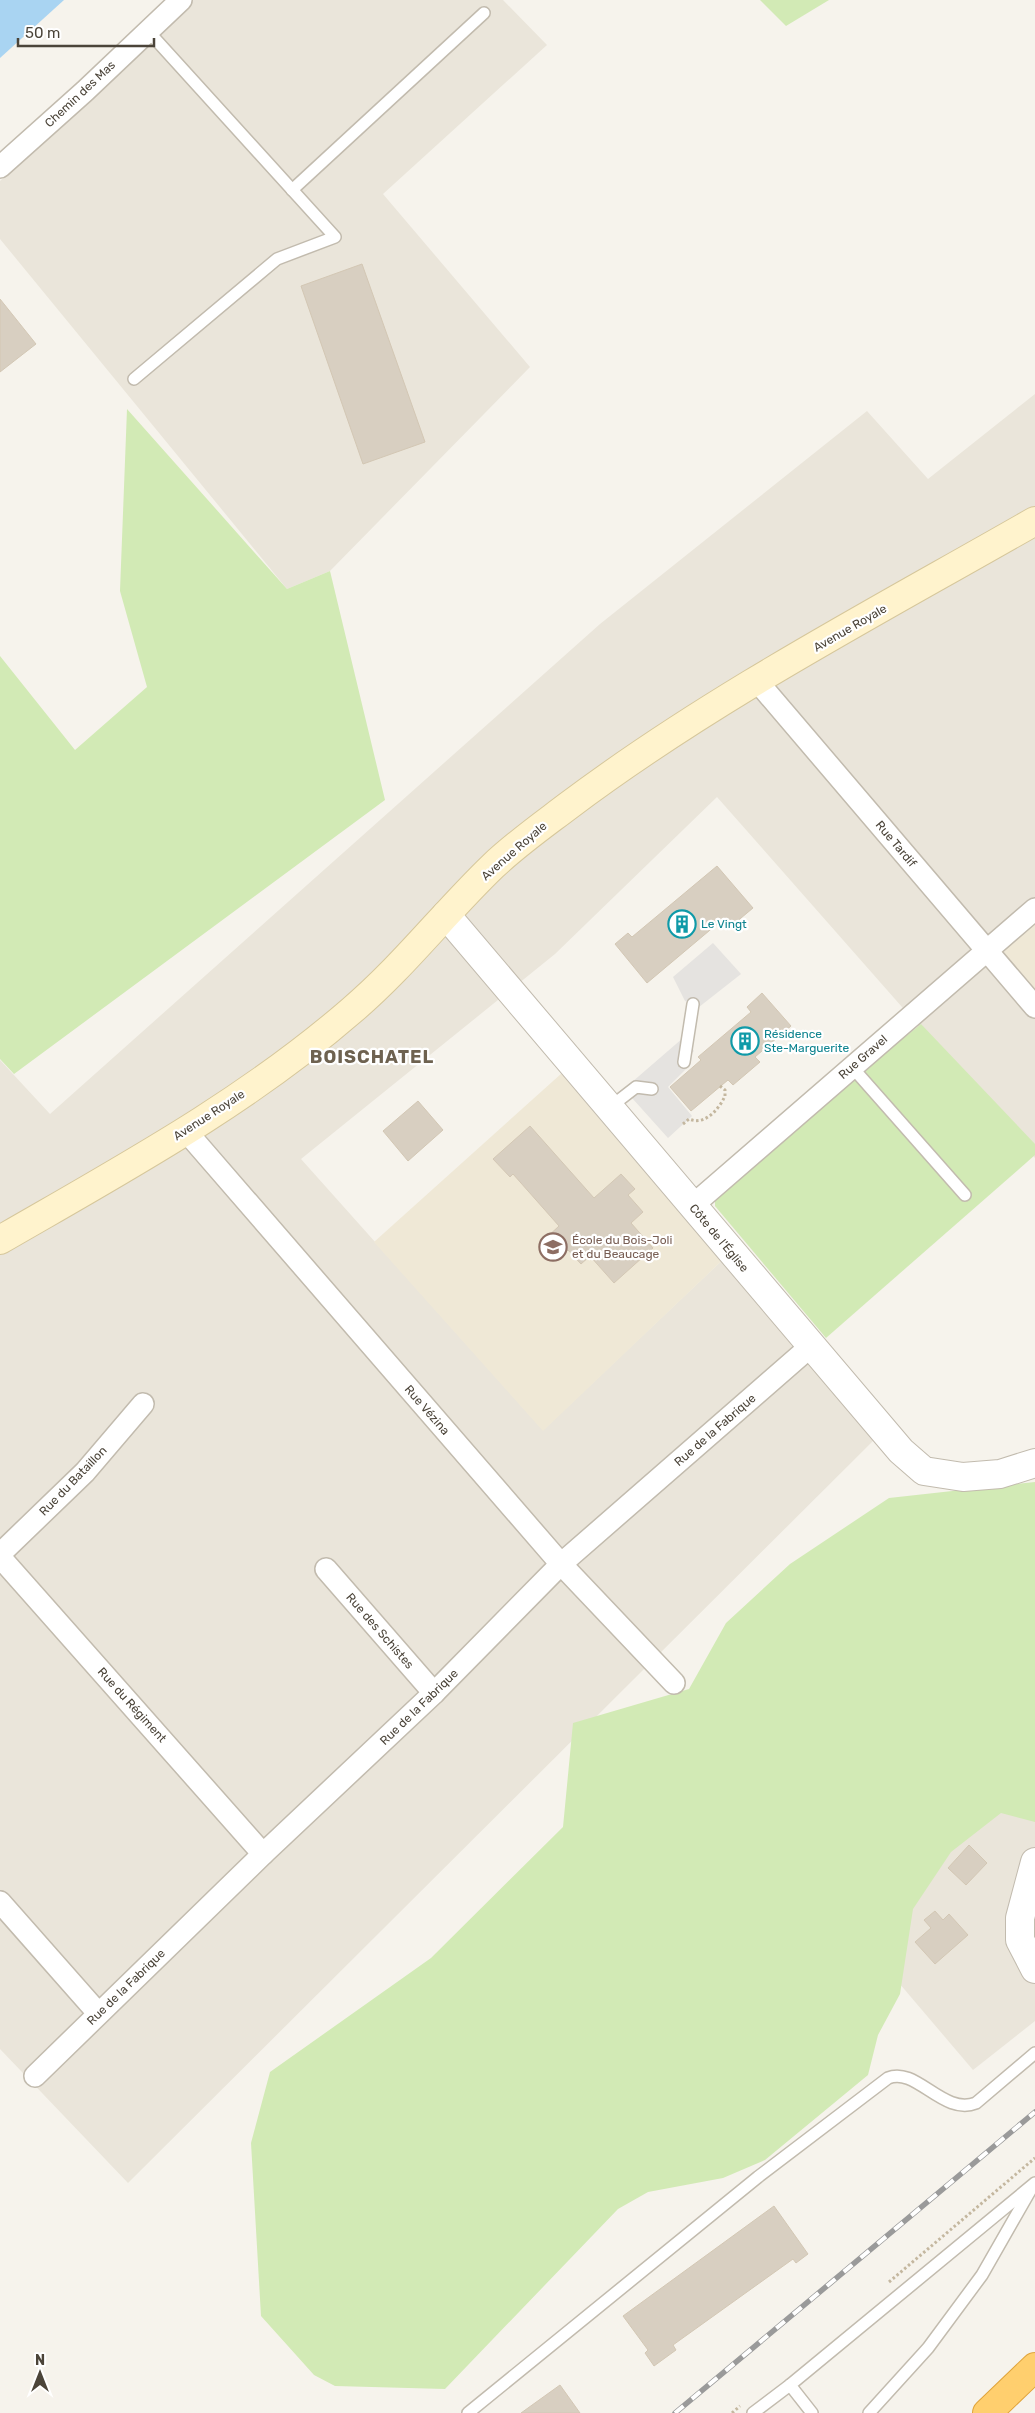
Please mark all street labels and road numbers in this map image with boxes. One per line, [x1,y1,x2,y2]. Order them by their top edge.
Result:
street label: Chemin des Mas [42,58,118,130]
street label: Avenue Royale [811,601,889,655]
street label: Rue Tardif [873,818,920,870]
street label: Avenue Royale [478,819,550,883]
street label: Rue Gravel [836,1032,890,1082]
street label: Avenue Royale [171,1087,247,1143]
street label: Côte de l'Église [686,1201,752,1275]
street label: Rue Vézina [402,1382,452,1438]
street label: Rue de la Fabrique [672,1391,759,1469]
street label: Rue du Bataillon [36,1443,110,1519]
street label: Rue des Schistes [343,1590,417,1672]
street label: Rue du Régiment [95,1665,169,1746]
street label: Rue de la Fabrique [377,1666,461,1748]
street label: Rue de la Fabrique [84,1946,168,2028]

